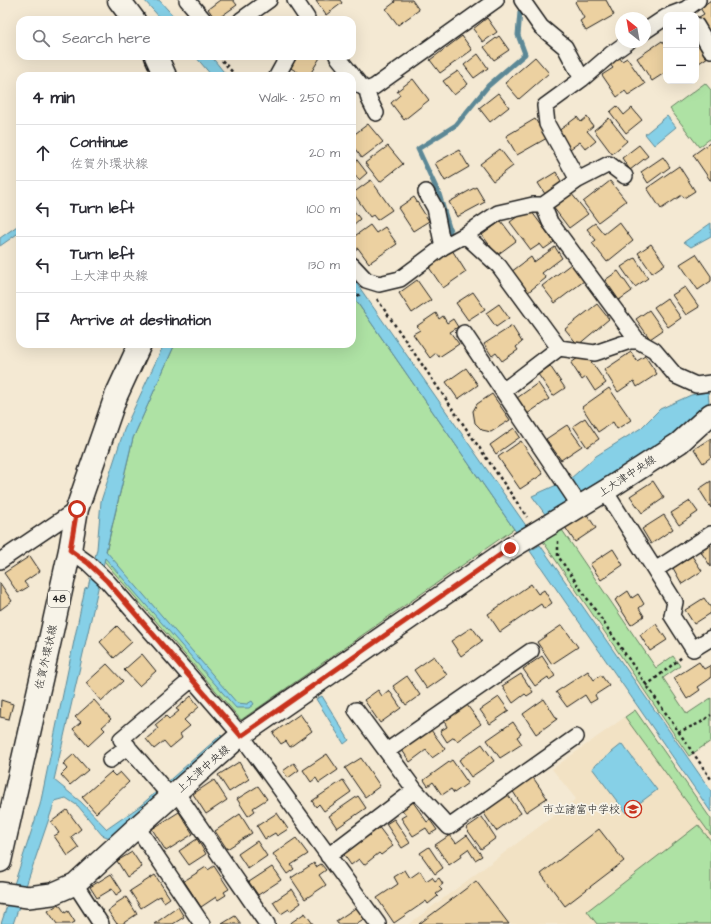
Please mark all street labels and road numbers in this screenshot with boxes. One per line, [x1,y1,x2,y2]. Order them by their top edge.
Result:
street label: 上大津中央線 [595,452,659,500]
road number: 48 [48,591,70,607]
street label: 佐賀外環状線 [31,623,61,691]
street label: 上大津中央線 [173,742,233,796]

